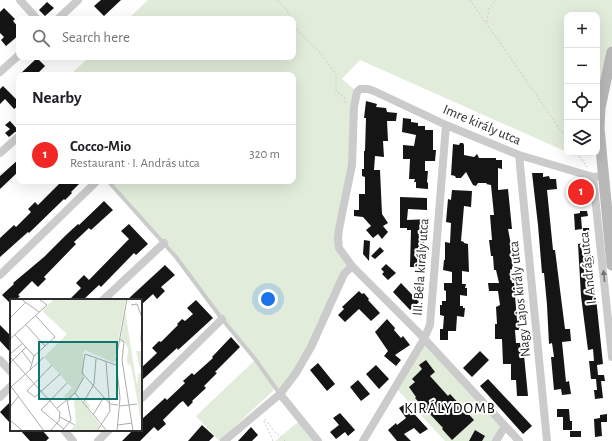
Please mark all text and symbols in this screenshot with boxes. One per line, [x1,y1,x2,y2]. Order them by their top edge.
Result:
map controls [564,12,600,156]
button: + [564,12,600,48]
search box [16,16,296,60]
icon: search [30,27,52,49]
text: Search here [62,30,130,45]
button: − [564,48,600,84]
button: locate [564,84,600,120]
text: Nearby [32,89,82,106]
street label: Imre király utca [441,102,524,148]
button: layers [564,120,600,156]
text: Cocco-Mio [70,139,131,154]
text: 1 [43,148,47,161]
text: 320 m [249,148,280,161]
text: Restaurant · I. András utca [70,157,200,170]
pin: 1 [568,177,594,207]
street label: III. Béla király utca [411,217,431,316]
street label: I. András utca [577,231,599,305]
street label: Nagy Lajos király utca [507,240,533,358]
one-way arrow [600,270,607,282]
your location [258,289,278,309]
inset map [10,299,142,431]
district label: KIRÁLYDOMB [404,399,496,416]

